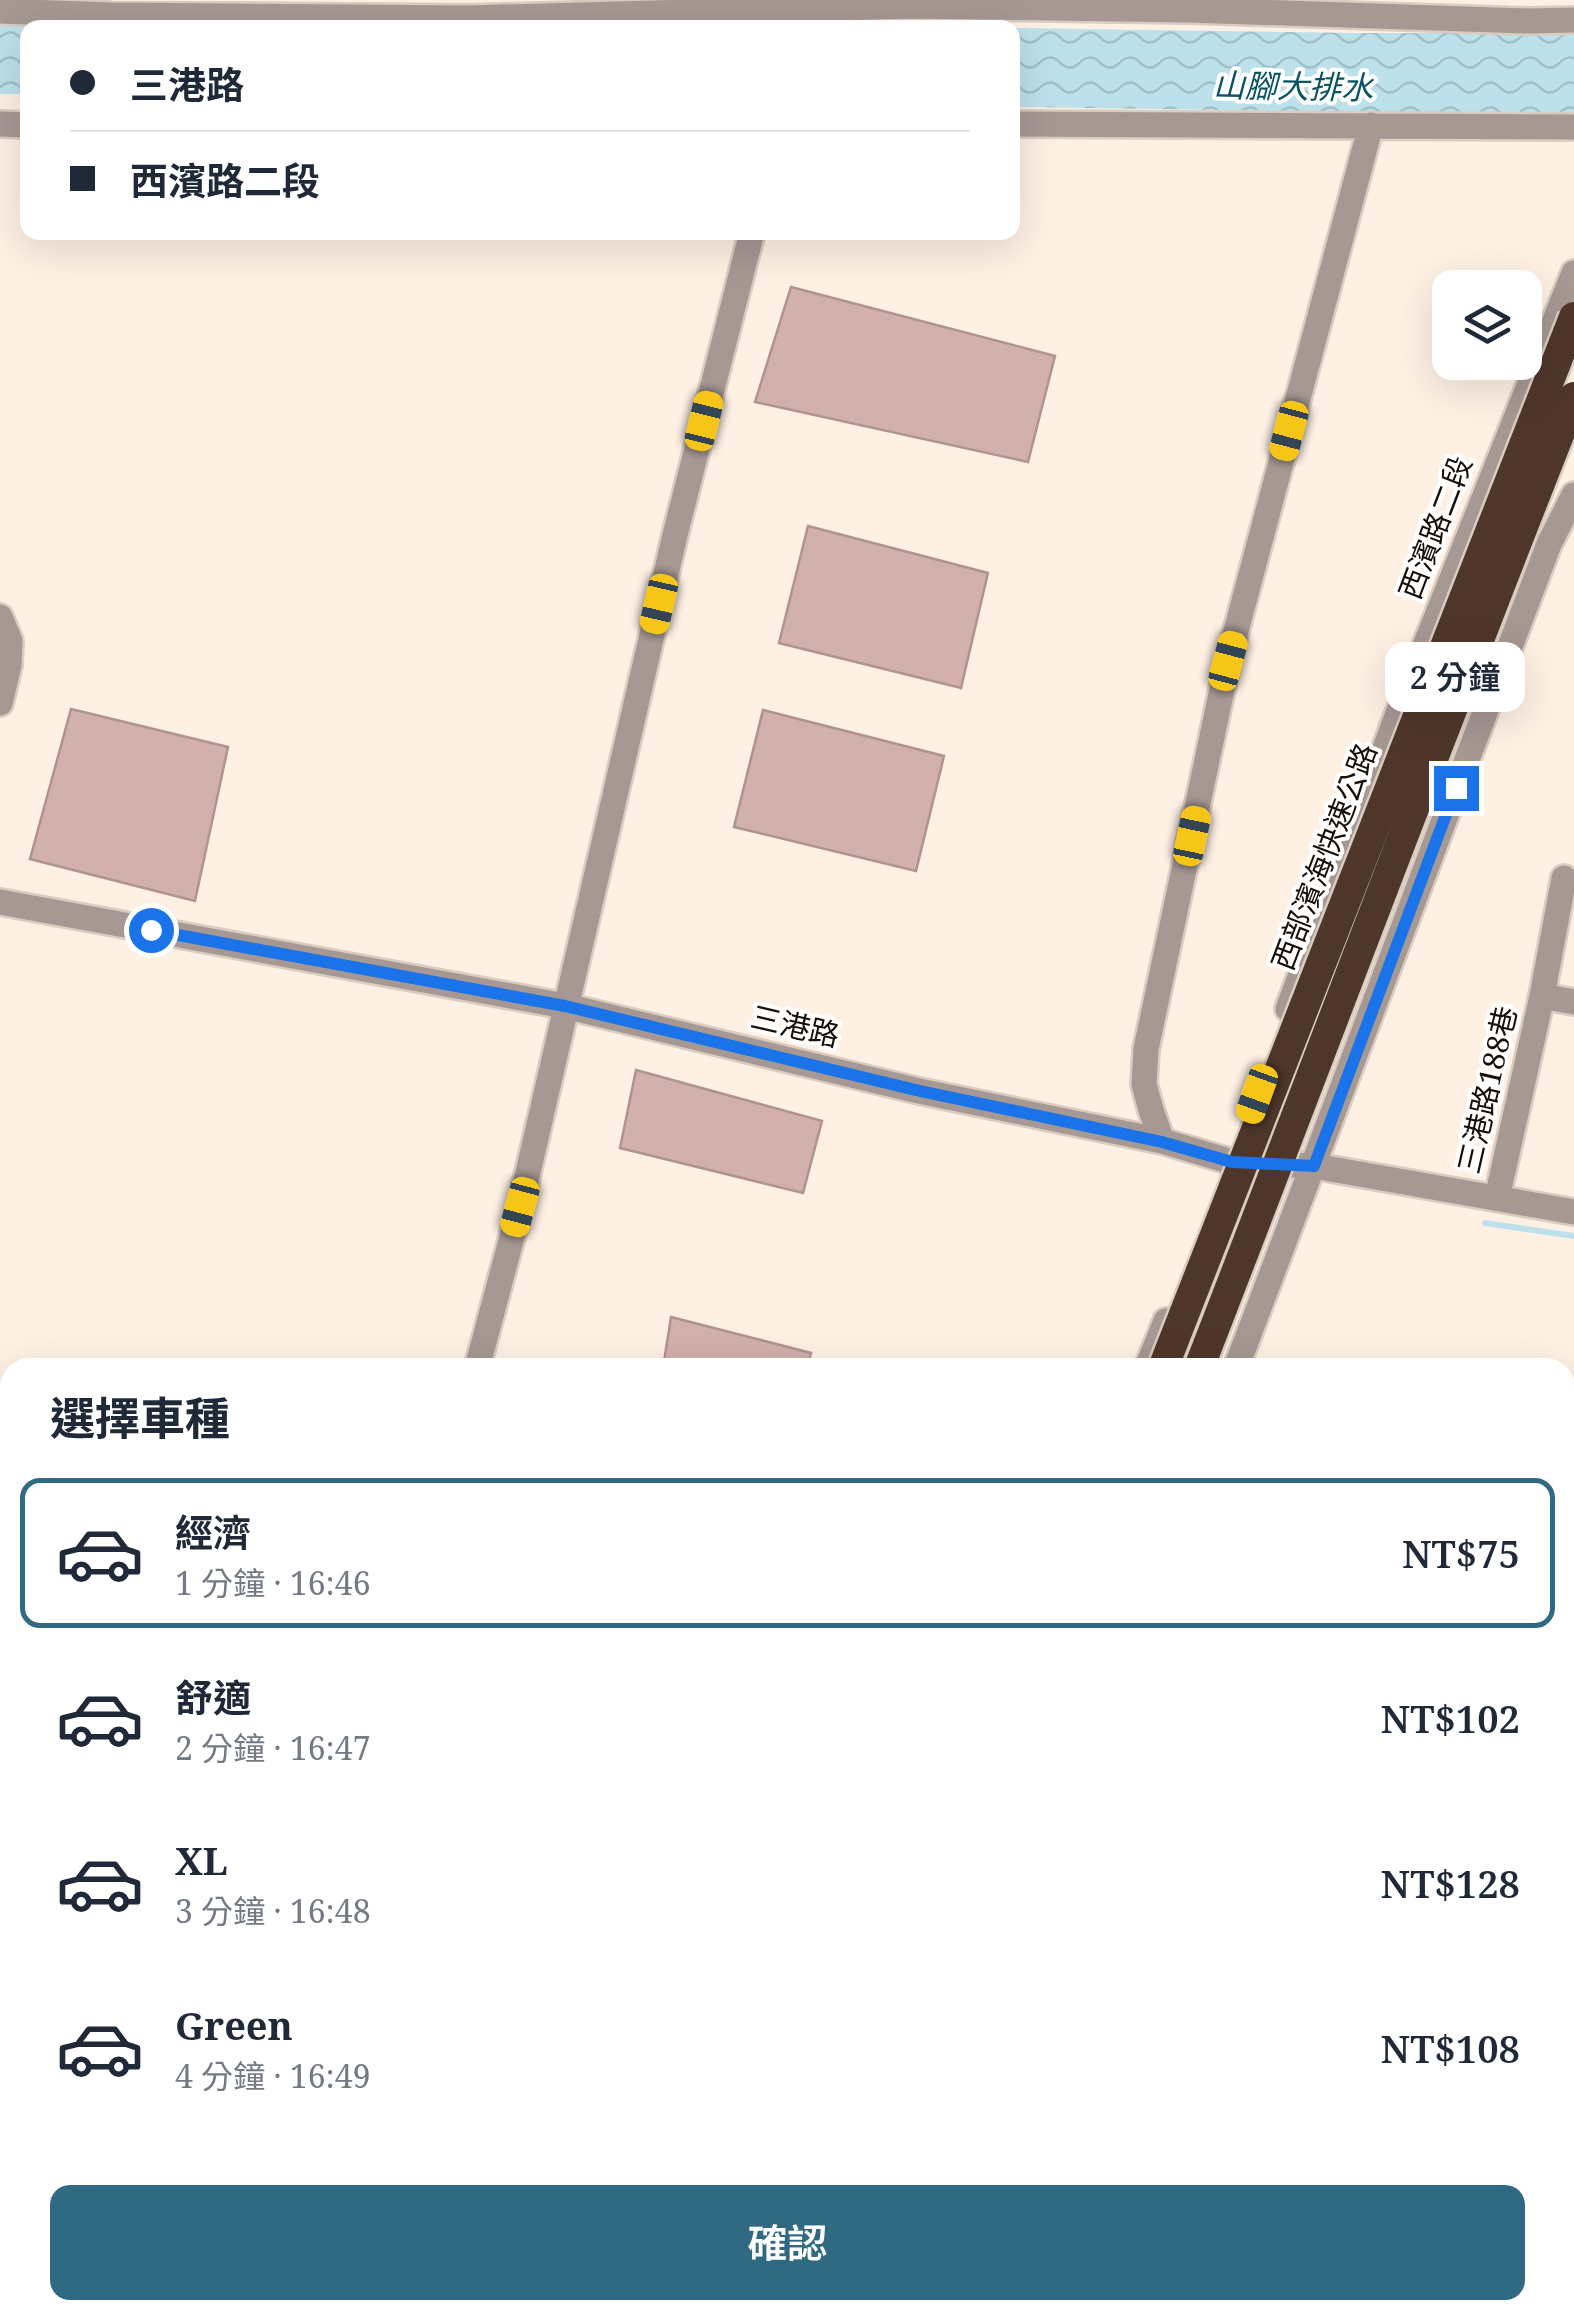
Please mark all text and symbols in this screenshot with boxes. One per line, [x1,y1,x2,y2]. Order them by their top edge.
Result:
text: 三港路 [130,58,244,110]
water label: 山腳大排水 [1213,63,1375,108]
text: 西濱路二段 [130,154,320,206]
map controls [1432,270,1542,380]
button: layers [1432,270,1542,380]
car [682,388,726,454]
car [1267,398,1311,464]
street label: 西濱路二段 [1389,450,1481,605]
car [638,571,680,637]
car [1206,628,1250,694]
callout: 2 分鐘 [1386,643,1526,713]
text: 2 分鐘 [1410,655,1500,698]
street label: 西部濱海快速公路 [1261,737,1386,976]
route end [1434,766,1479,811]
car [1171,804,1213,868]
route start [129,908,174,953]
street label: 三港路 [747,995,844,1056]
street label: 三港路188巷 [1447,1002,1526,1177]
car [1233,1061,1281,1127]
car [498,1174,542,1240]
text: 選擇車種 [50,1387,230,1448]
text: 經濟 [175,1506,251,1558]
icon: car [55,1508,145,1598]
text: NT$75 [1402,1527,1520,1579]
text: 1 分鐘 · 16:46 [175,1561,371,1604]
text: 舒適 [175,1671,251,1723]
icon: car [55,1673,145,1763]
text: NT$102 [1381,1692,1520,1744]
text: 2 分鐘 · 16:47 [175,1726,371,1769]
text: XL [175,1834,228,1886]
icon: car [55,1838,145,1928]
text: NT$128 [1381,1857,1520,1909]
text: 3 分鐘 · 16:48 [175,1889,371,1932]
text: Green [175,1999,293,2051]
icon: car [55,2003,145,2093]
text: NT$108 [1381,2022,1520,2074]
text: 4 分鐘 · 16:49 [175,2054,371,2097]
button: 確認 [50,2185,1525,2300]

